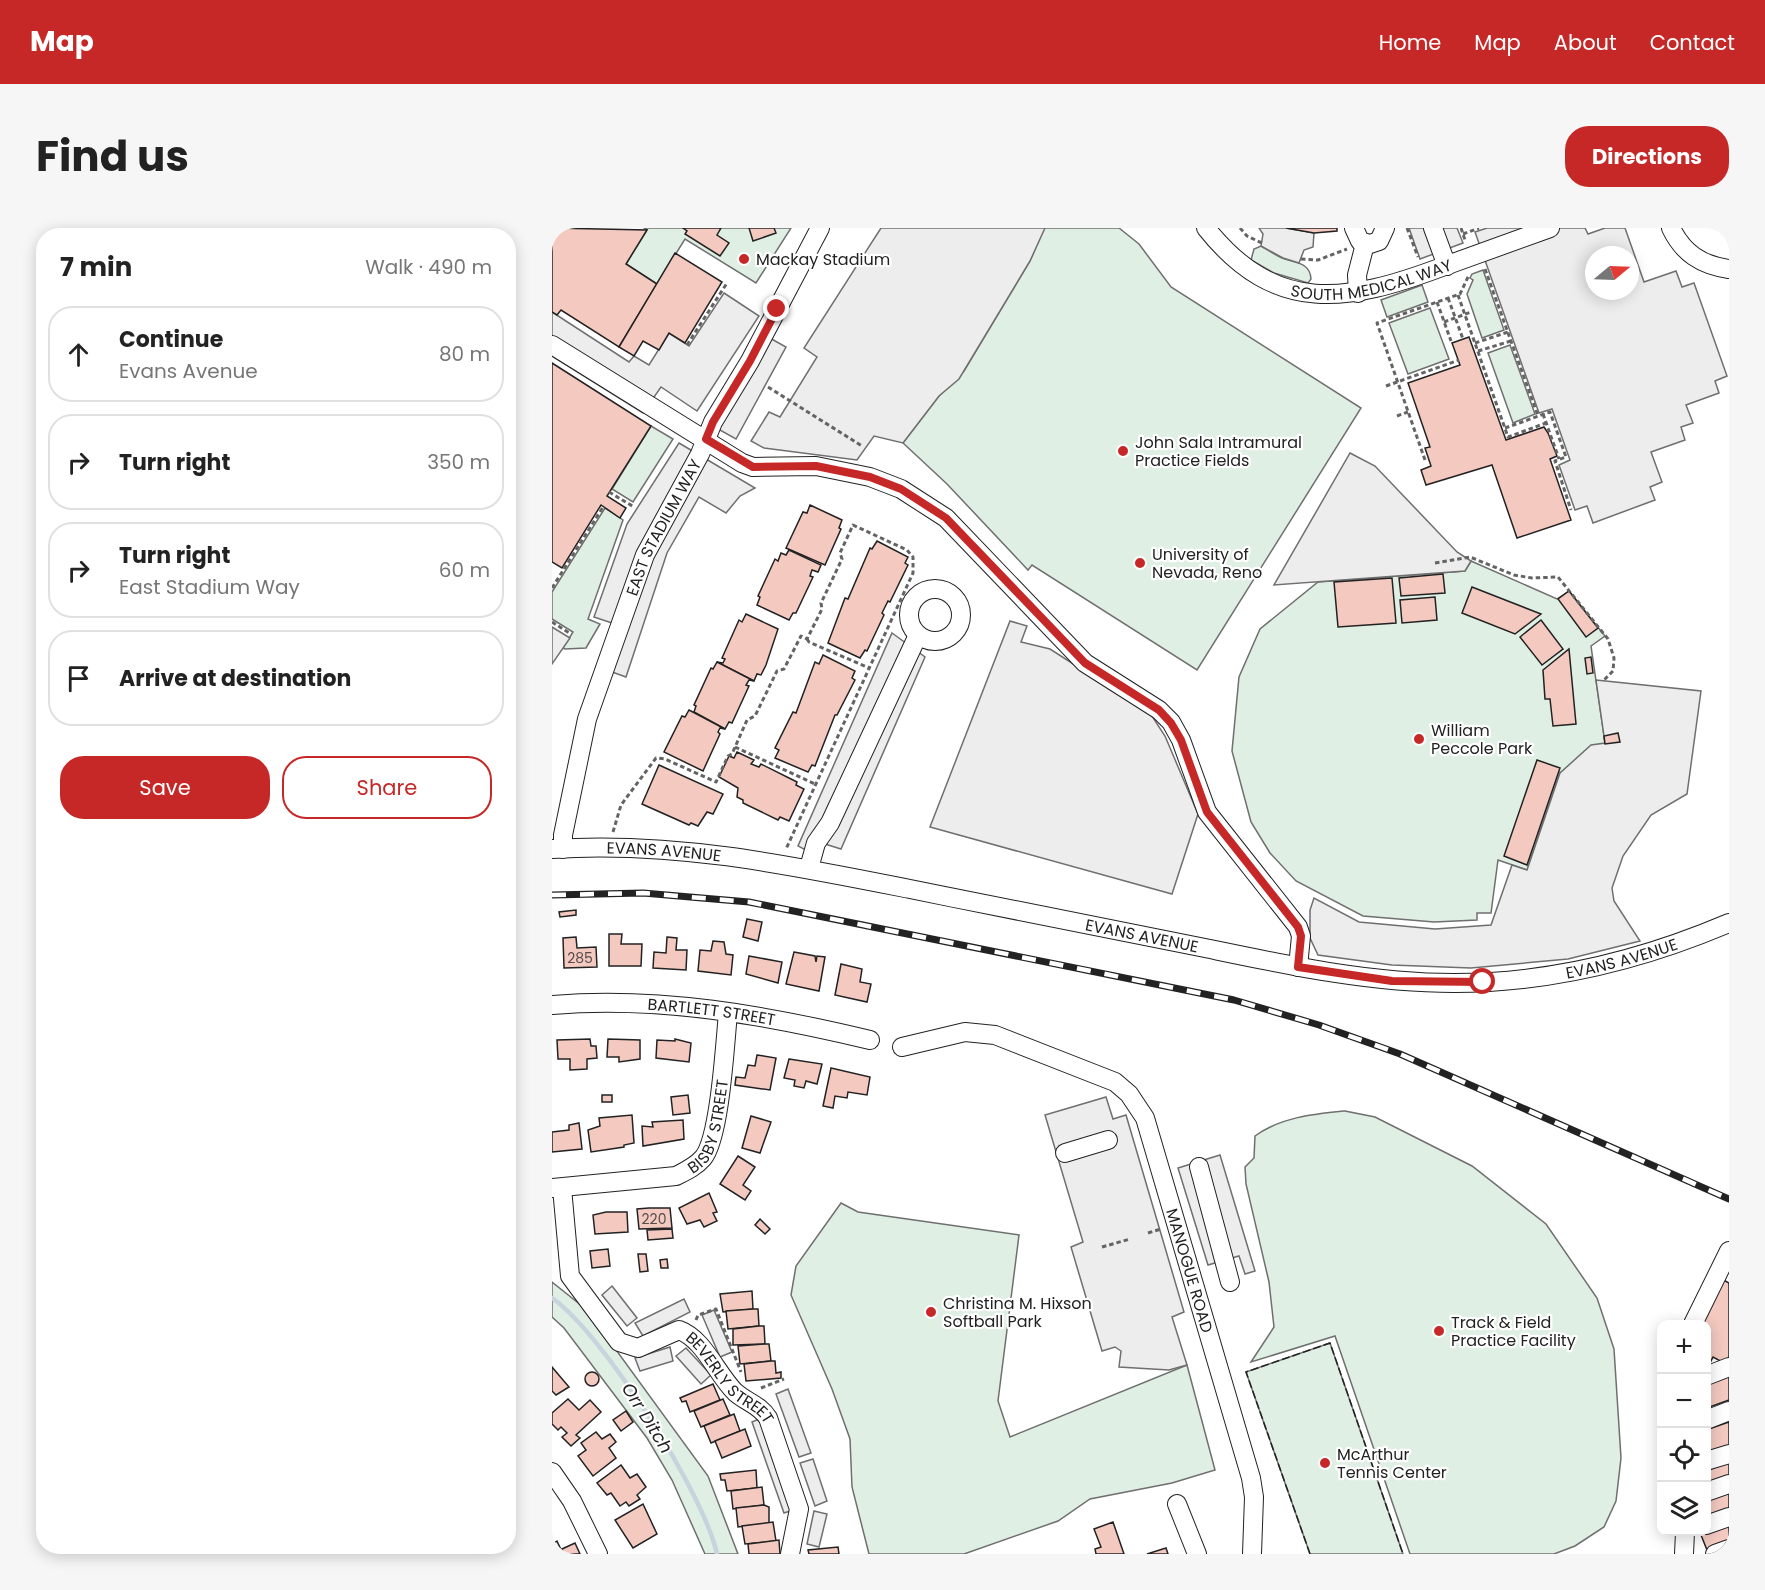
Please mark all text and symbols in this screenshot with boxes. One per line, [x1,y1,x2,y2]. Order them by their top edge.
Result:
text: Map [30,22,94,61]
text: Home [1379,28,1441,57]
text: Map [1474,28,1521,57]
text: About [1554,28,1617,57]
text: Contact [1650,28,1735,57]
button: Directions [1565,126,1729,187]
text: Find us [36,127,189,186]
north arrow [1585,246,1639,300]
place label: Mackay Stadium [756,248,890,271]
text: 7 min [60,249,132,285]
marker: Mackay Stadium [737,252,751,266]
text: Walk · 490 m [365,253,492,281]
street label: SOUTH MEDICAL WAY [1289,253,1455,306]
route end [763,295,789,321]
text: Continue [119,324,223,355]
icon: ahead [62,338,95,371]
text: 80 m [439,340,490,368]
text: Evans Avenue [119,357,258,385]
place label: John Sala Intramural Practice Fields [1135,431,1302,472]
marker: John Sala Intramural Practice Fields [1116,444,1130,458]
icon: right [62,446,95,479]
text: Turn right [119,447,230,478]
text: 350 m [427,448,490,476]
street label: EAST STADIUM WAY [620,455,707,599]
text: Turn right [119,540,230,571]
place label: University of Nevada, Reno [1152,543,1262,584]
icon: right [62,554,95,587]
text: 60 m [439,556,490,584]
marker: University of Nevada, Reno [1133,556,1147,570]
text: East Stadium Way [119,573,300,601]
icon: arrive [62,662,95,695]
text: Arrive at destination [119,663,351,694]
place label: William Peccole Park [1431,719,1533,760]
marker: William Peccole Park [1412,732,1426,746]
button: Save [60,756,270,819]
button: Share [282,756,492,819]
street label: EVANS AVENUE [606,836,722,868]
street label: EVANS AVENUE [1083,913,1201,958]
street label: EVANS AVENUE [1564,933,1681,985]
house number: 285 [567,948,593,968]
route start [1469,968,1495,994]
street label: BARTLETT STREET [647,993,777,1031]
street label: BISBY STREET [683,1078,734,1179]
street label: MANOGUE ROAD [1160,1206,1219,1336]
house number: 220 [642,1209,666,1229]
place label: Christina M. Hixson Softball Park [943,1292,1092,1333]
marker: Christina M. Hixson Softball Park [924,1305,938,1319]
place label: Track & Field Practice Facility [1451,1311,1576,1352]
map controls [1657,1320,1711,1536]
button: + [1657,1320,1711,1374]
marker: Track & Field Practice Facility [1432,1324,1446,1338]
street label: BEVERLY STREET [681,1326,780,1428]
button: − [1657,1374,1711,1428]
water label: Orr Ditch [616,1378,679,1458]
button: locate [1657,1428,1711,1482]
place label: McArthur Tennis Center [1337,1443,1447,1484]
marker: McArthur Tennis Center [1318,1456,1332,1470]
button: layers [1657,1482,1711,1536]

